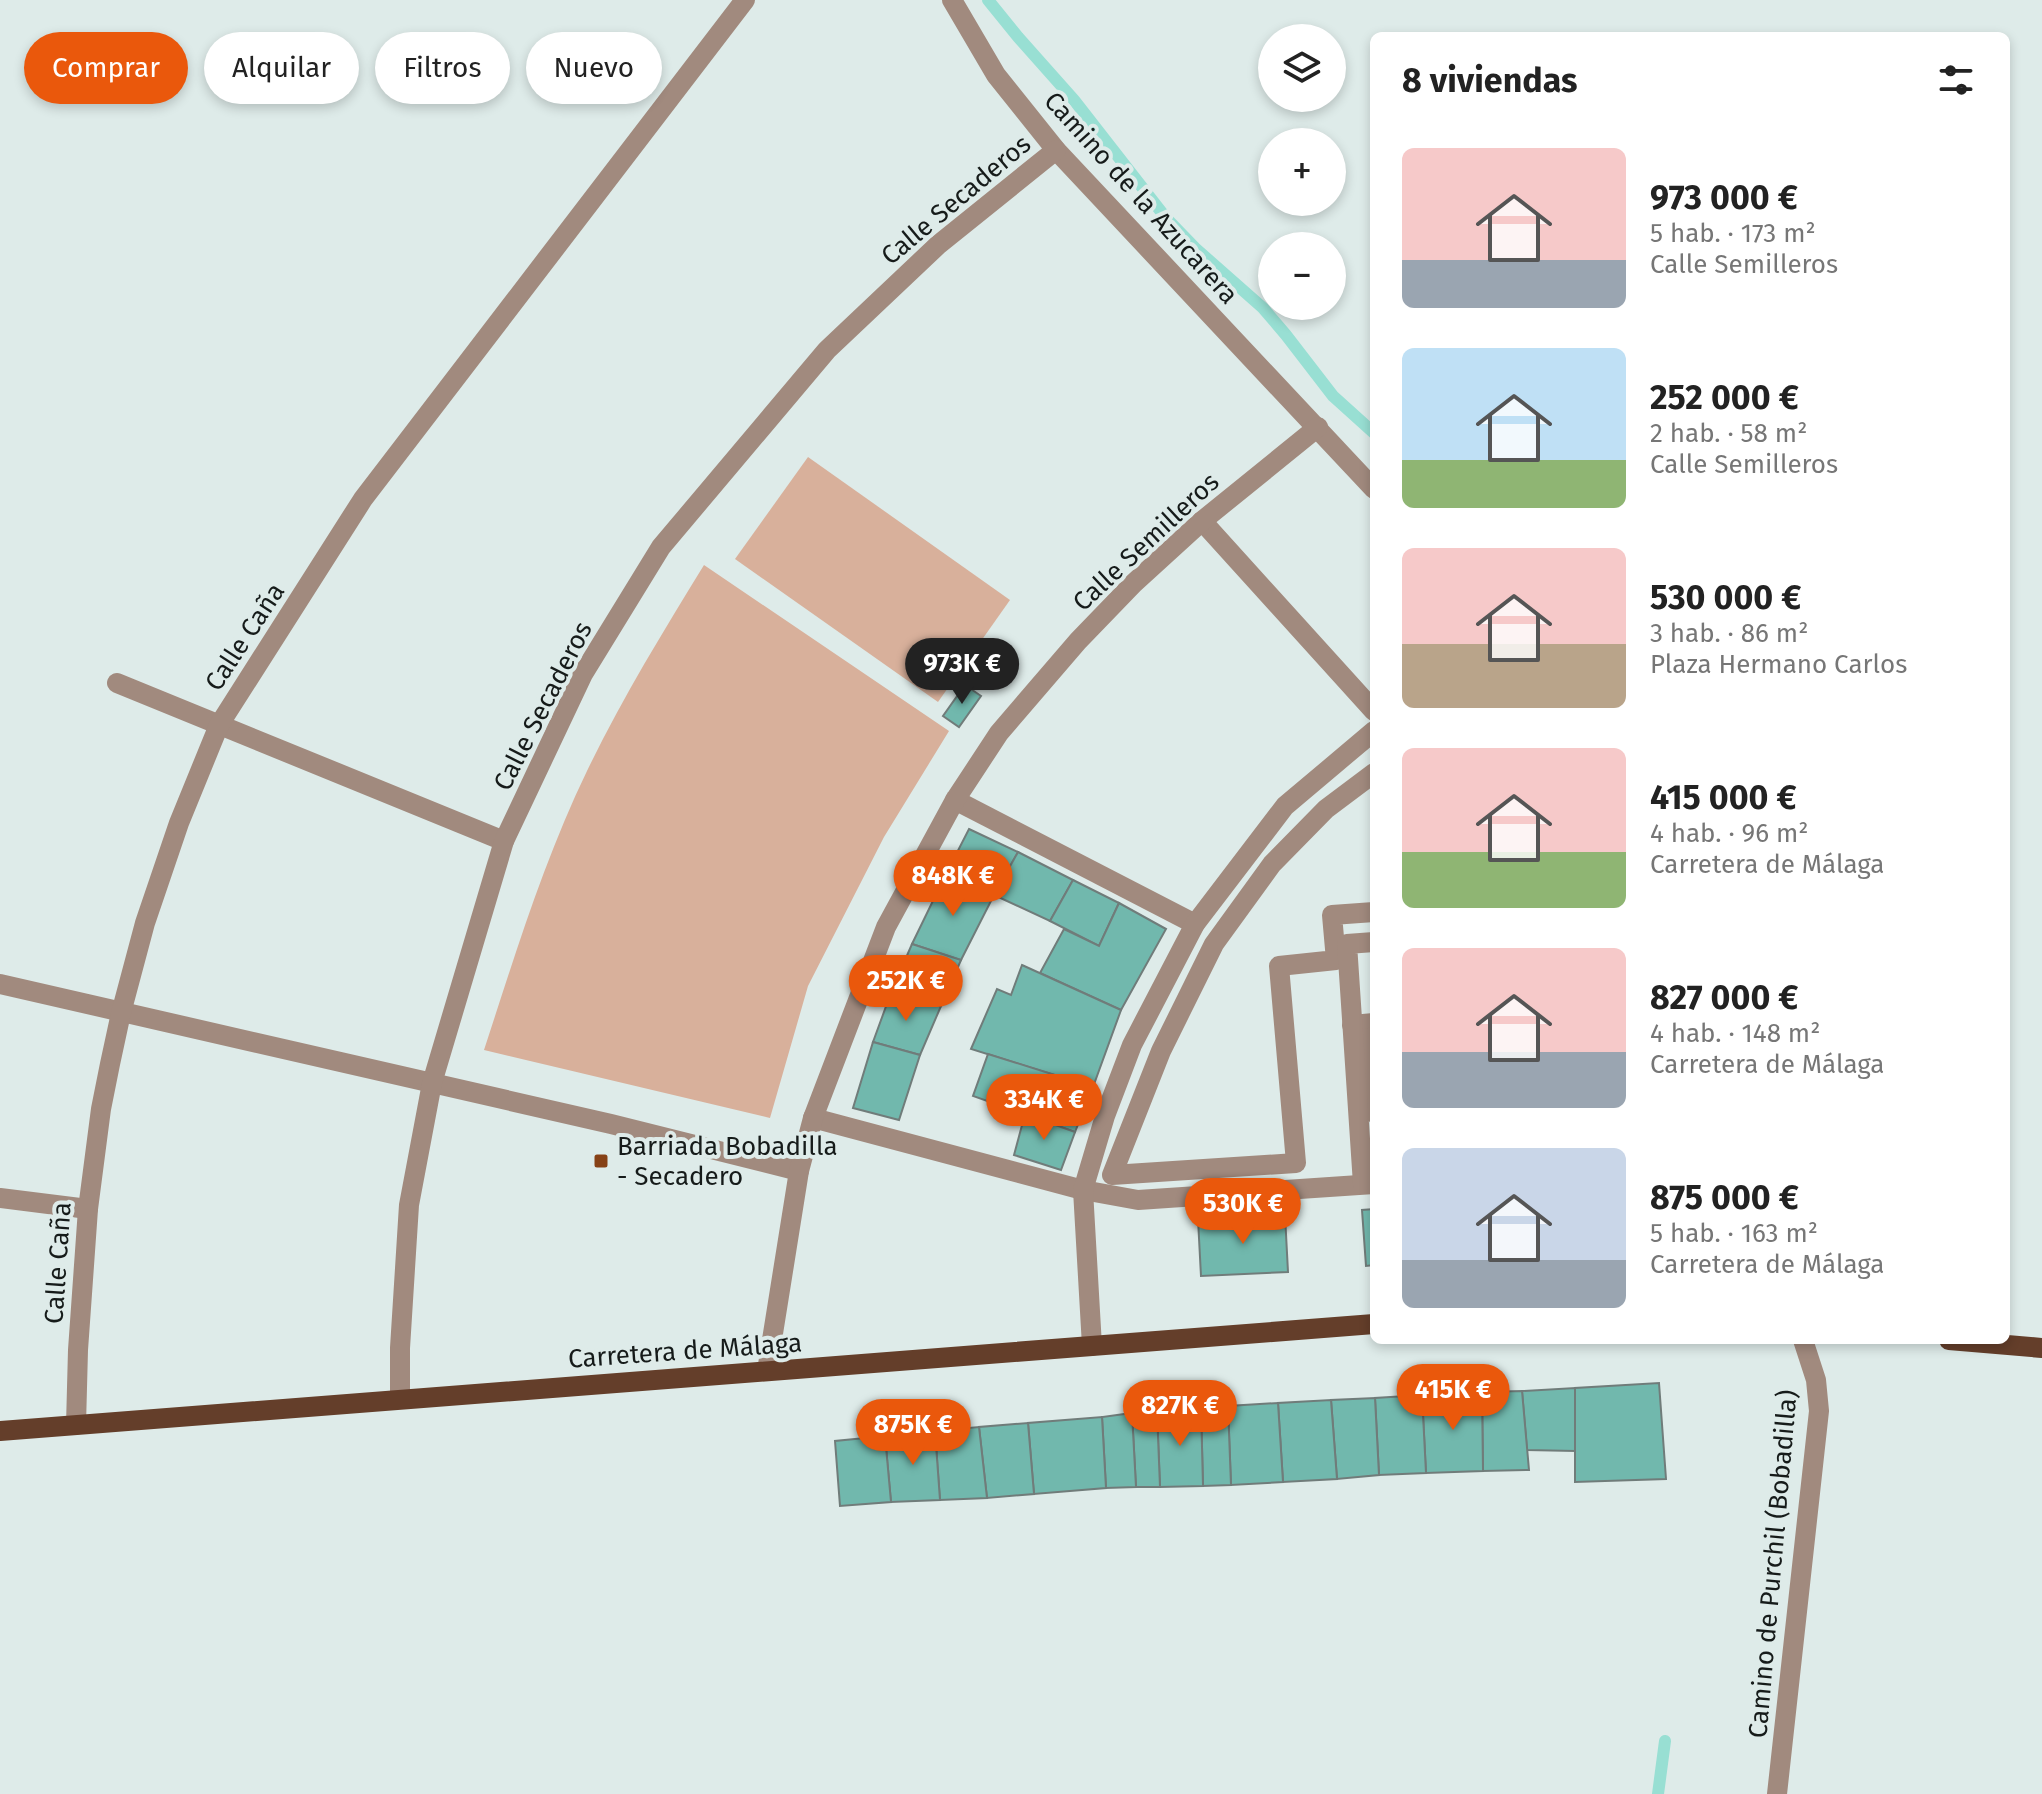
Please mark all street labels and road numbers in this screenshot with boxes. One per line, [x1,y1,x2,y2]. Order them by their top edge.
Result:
street label: Camino de la Azucarera [1038,86,1244,310]
street label: Calle Secaderos [875,129,1037,271]
street label: Calle Semilleros [1067,466,1225,618]
street label: Calle Caña [199,577,291,697]
street label: Calle Secaderos [487,616,599,796]
street label: Calle Caña [38,1201,78,1325]
street label: Carretera de Málaga [567,1327,803,1375]
street label: Camino de Purchil (Bobadilla) [1742,1389,1804,1739]

